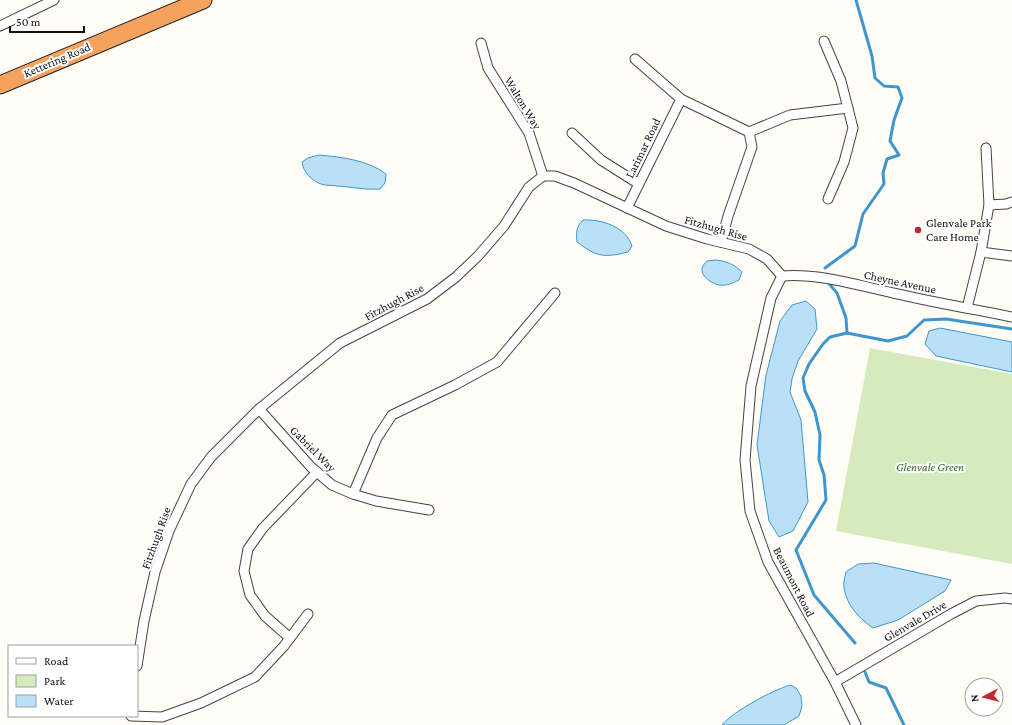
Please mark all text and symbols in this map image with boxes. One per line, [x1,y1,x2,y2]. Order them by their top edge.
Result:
scale bar [10,8,84,34]
text: 50 m [16,15,41,29]
street label: Kettering Road [21,39,93,80]
street label: Walton Way [502,74,544,132]
street label: Larimar Road [622,115,664,180]
street label: Fitzhugh Rise [683,212,749,244]
place label: Glenvale Park Care Home [926,216,992,244]
marker: Glenvale Park Care Home [913,225,923,235]
street label: Cheyne Avenue [863,267,937,297]
street label: Fitzhugh Rise [362,281,426,323]
street label: Gabriel Way [287,423,339,475]
park label: Glenvale Green [896,460,964,474]
street label: Fitzhugh Rise [138,505,174,571]
street label: Beaumont Road [770,545,818,620]
street label: Glenvale Drive [881,597,949,645]
legend [8,645,138,717]
text: Road [44,654,69,668]
text: Park [44,674,66,688]
north arrow [964,677,1004,717]
text: N [968,693,980,703]
text: Water [44,694,74,708]

